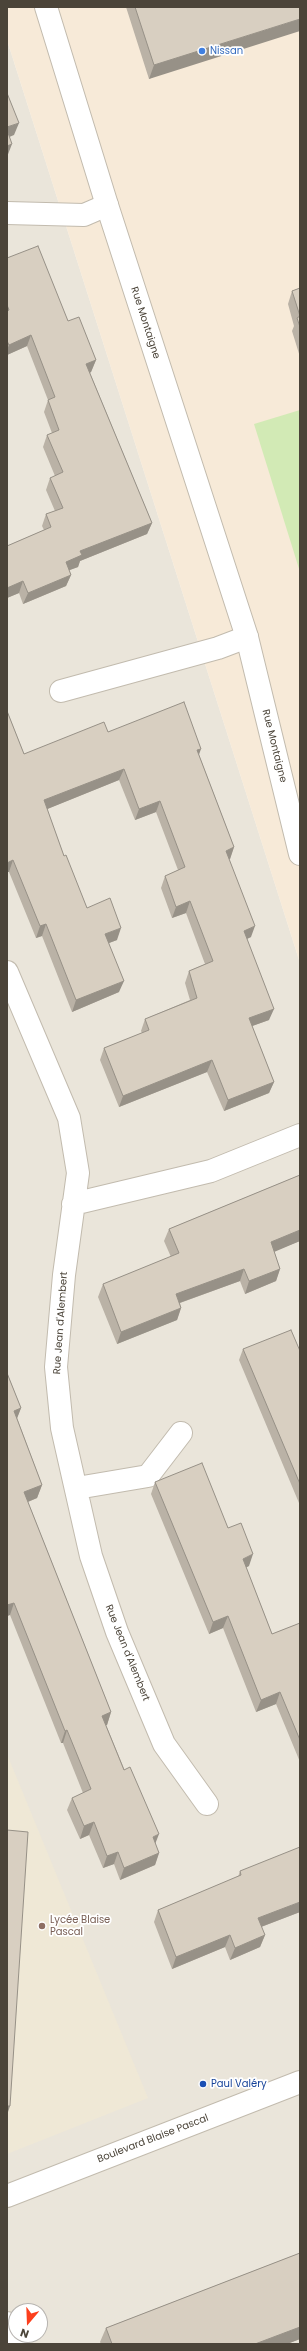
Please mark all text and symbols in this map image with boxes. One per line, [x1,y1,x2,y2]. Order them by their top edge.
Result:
place label: Nissan [210,45,243,57]
marker: Nissan [197,46,207,56]
street label: Rue Montaigne [128,285,162,361]
street label: Rue Montaigne [259,708,289,784]
street label: Rue Jean d'Alembert [51,1271,71,1375]
street label: Rue Jean d'Alembert [102,1603,152,1703]
place label: Lycée Blaise Pascal [50,1914,110,1938]
marker: Lycée Blaise Pascal [37,1921,47,1931]
place label: Paul Valéry [211,2078,267,2090]
marker: Paul Valéry [198,2079,208,2089]
street label: Boulevard Blaise Pascal [96,2112,210,2166]
north arrow [8,2303,48,2343]
text: N [18,2324,31,2342]

